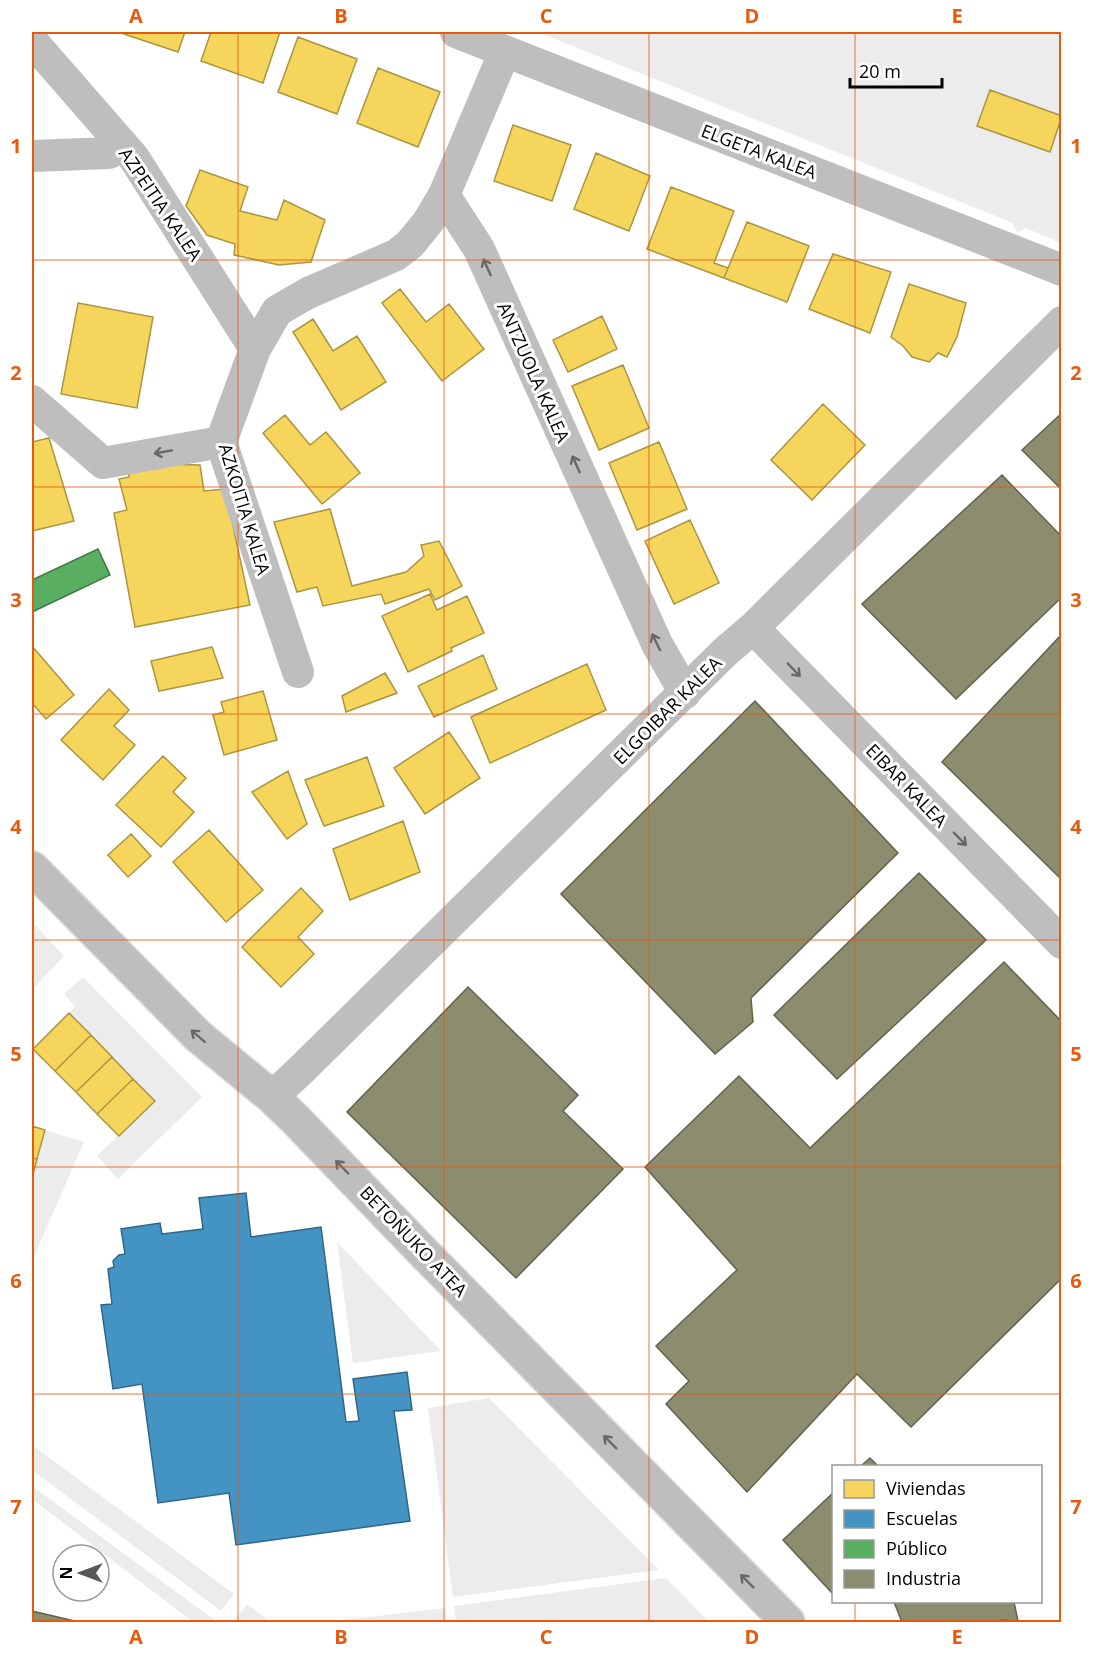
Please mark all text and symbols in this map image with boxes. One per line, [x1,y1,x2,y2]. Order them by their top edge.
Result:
text: A [129,2,143,29]
text: B [334,2,348,29]
text: C [540,2,553,29]
text: D [745,2,759,29]
text: E [951,2,963,29]
scale bar [850,51,942,89]
text: 20 m [859,59,901,83]
street label: ELGETA KALEA [698,118,821,184]
text: 1 [10,132,22,159]
text: 1 [1070,132,1082,159]
street label: AZPEITIA KALEA [114,143,208,266]
one-way arrow [480,259,492,277]
street label: ANTZUOLA KALEA [492,298,576,446]
text: 2 [10,359,22,386]
text: 2 [1070,359,1082,386]
street label: AZKOITIA KALEA [214,441,277,578]
one-way arrow [154,447,174,458]
one-way arrow [569,456,581,474]
text: 3 [10,586,22,613]
text: 3 [1070,586,1082,613]
one-way arrow [650,633,662,651]
street label: ELGOIBAR KALEA [608,650,727,769]
one-way arrow [787,662,801,677]
street label: EIBAR KALEA [861,738,953,832]
text: 4 [10,813,22,840]
text: 4 [1070,813,1082,840]
one-way arrow [952,832,967,847]
one-way arrow [191,1029,206,1043]
text: 5 [10,1040,22,1067]
text: 5 [1070,1040,1082,1067]
one-way arrow [335,1160,350,1175]
street label: BETOÑUKO ATEA [355,1181,473,1302]
text: 6 [10,1267,22,1294]
text: 6 [1070,1267,1082,1294]
one-way arrow [603,1435,618,1450]
legend [832,1465,1042,1603]
text: Viviendas [886,1476,966,1500]
text: 7 [10,1493,22,1520]
text: 7 [1070,1493,1082,1520]
text: Escuelas [886,1506,957,1530]
text: Público [886,1536,947,1560]
north arrow [51,1543,111,1603]
text: N [55,1566,77,1580]
text: Industria [886,1566,961,1590]
one-way arrow [740,1573,755,1588]
text: A [129,1623,143,1650]
text: B [334,1623,348,1650]
text: C [540,1623,553,1650]
text: D [745,1623,759,1650]
text: E [951,1623,963,1650]

